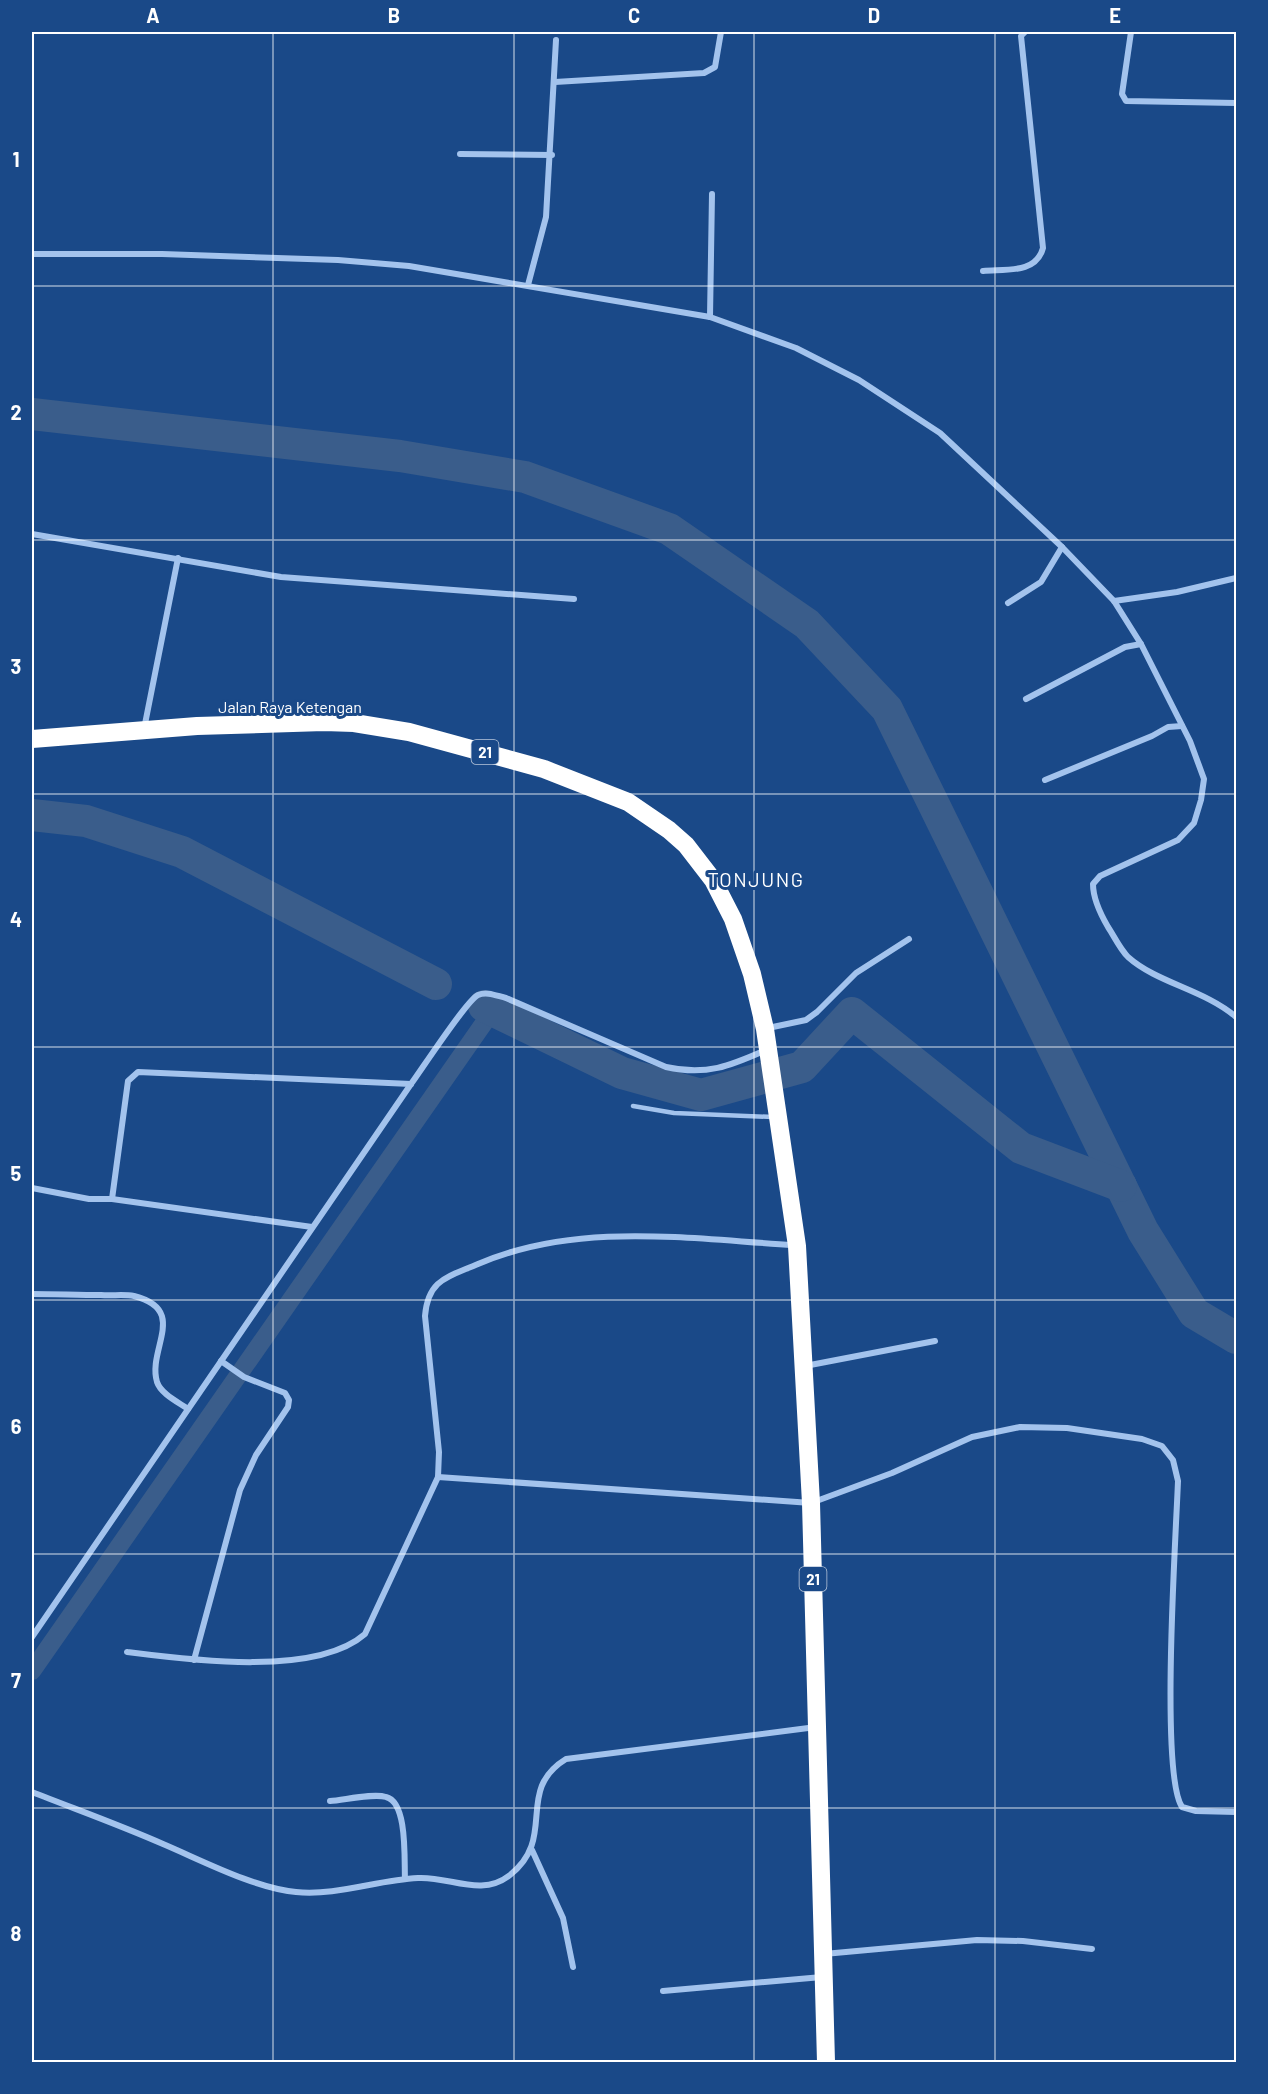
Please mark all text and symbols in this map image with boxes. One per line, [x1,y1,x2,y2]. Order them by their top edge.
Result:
text: A [146,3,160,27]
text: B [388,3,400,27]
text: C [628,3,640,27]
text: D [868,3,880,27]
text: E [1109,3,1121,27]
text: 1 [12,147,20,171]
text: 2 [10,400,22,424]
text: 3 [11,654,21,678]
street label: Jalan Raya Ketengan [218,697,362,716]
road number: 21 [472,740,498,764]
district label: TONJUNG [707,867,805,891]
text: 4 [10,907,22,931]
text: 5 [11,1161,22,1185]
text: 6 [11,1414,22,1438]
road number: 21 [800,1567,826,1591]
text: 7 [11,1668,21,1692]
text: 8 [11,1921,22,1945]

